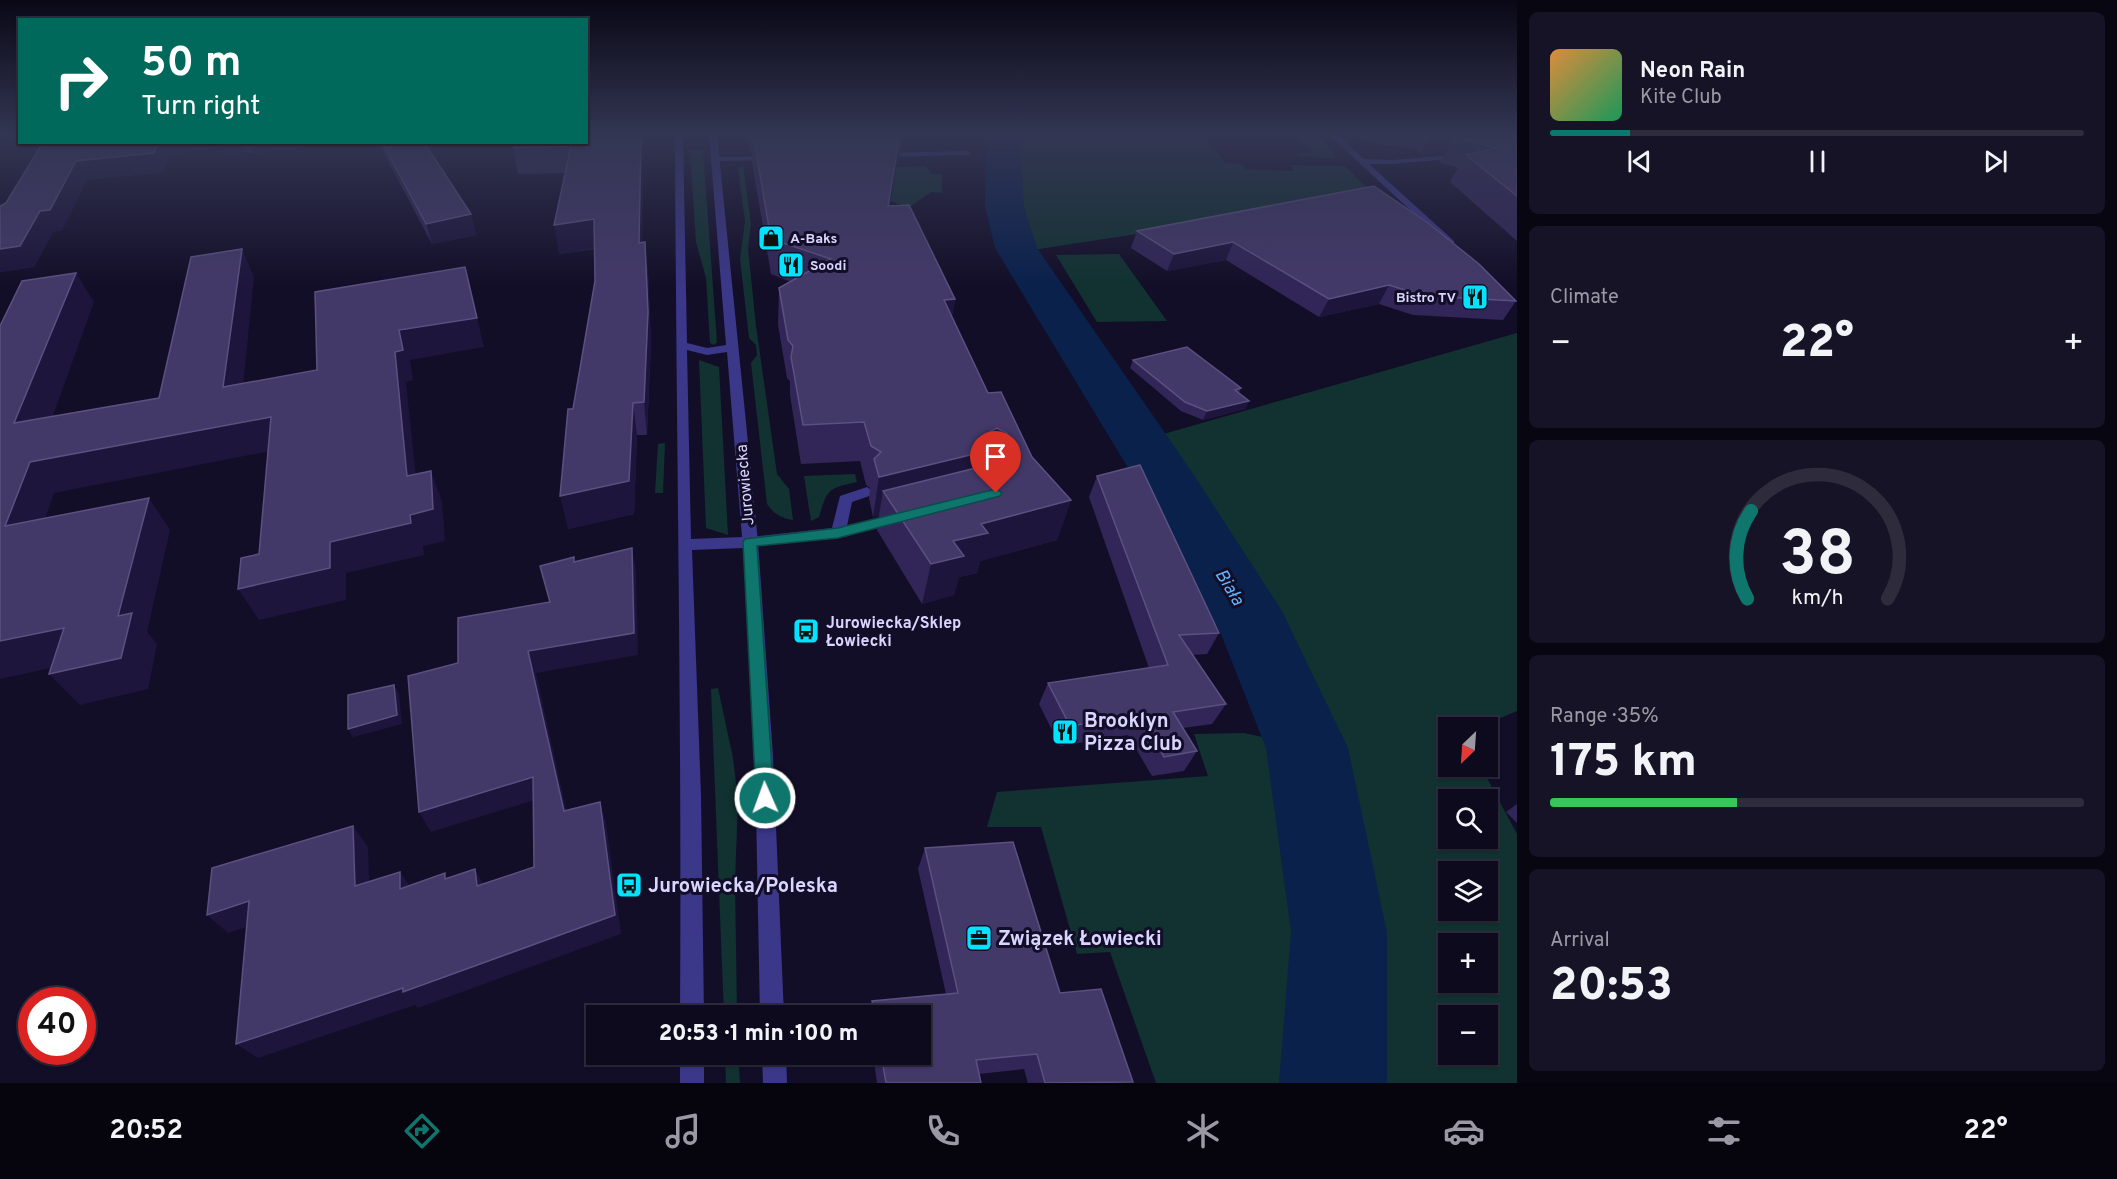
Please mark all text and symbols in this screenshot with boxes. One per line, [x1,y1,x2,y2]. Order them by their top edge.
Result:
text: 50 m [141,38,242,91]
icon: right [42,42,120,120]
text: Neon Rain [1640,58,1745,85]
text: Kite Club [1640,85,1722,111]
text: Turn right [141,90,260,124]
icon: previous [1623,145,1656,178]
icon: pause [1801,145,1834,178]
icon: next [1979,145,2012,178]
shop icon: A-Baks [756,223,786,253]
place label: A-Baks [790,231,838,248]
restaurant icon: Soodi [776,250,806,280]
place label: Soodi [810,258,846,275]
restaurant icon: Bistro TV [1460,282,1490,312]
text: Climate [1550,285,1619,311]
place label: Bistro TV [1396,290,1456,307]
text: 22° [1780,316,1854,373]
text: − [1550,324,1571,366]
text: + [2063,324,2084,366]
pin [970,431,1021,493]
icon: arrive [979,440,1012,473]
street label: Jurowiecka [732,443,759,526]
text: 38 [1779,518,1855,597]
water label: Biała [1209,565,1249,611]
text: km/h [1791,585,1843,612]
place label: Jurowiecka/Sklep Łowiecki [826,614,961,652]
bus stop icon: Jurowiecka/Sklep Łowiecki [791,616,821,646]
text: Range · 35% [1550,704,1659,730]
place label: Brooklyn Pizza Club [1084,709,1182,758]
restaurant icon: Brooklyn Pizza Club [1050,717,1080,747]
north arrow [1438,717,1498,777]
map controls [1438,717,1498,1065]
text: 175 km [1550,735,1697,792]
position arrow [733,766,797,830]
button: search [1438,789,1498,849]
button: layers [1438,861,1498,921]
bus stop icon: Jurowiecka/Poleska [614,870,644,900]
place label: Jurowiecka/Poleska [648,874,838,900]
office icon: Związek Łowiecki [964,923,994,953]
place label: Związek Łowiecki [998,927,1162,953]
text: Arrival [1550,928,1610,954]
button: + [1438,933,1498,993]
text: 20:53 [1550,959,1673,1016]
speed limit sign: 40 [18,987,96,1065]
button: − [1438,1005,1498,1065]
text: 20:53 · 1 min · 100 m [659,1021,858,1048]
icon: directions [401,1110,443,1152]
icon: music [662,1110,704,1152]
icon: phone [922,1110,964,1152]
icon: climate [1182,1110,1224,1152]
icon: car [1443,1110,1485,1152]
icon: filters [1703,1110,1745,1152]
text: 20:52 [109,1114,183,1148]
text: 22° [1964,1114,2008,1148]

